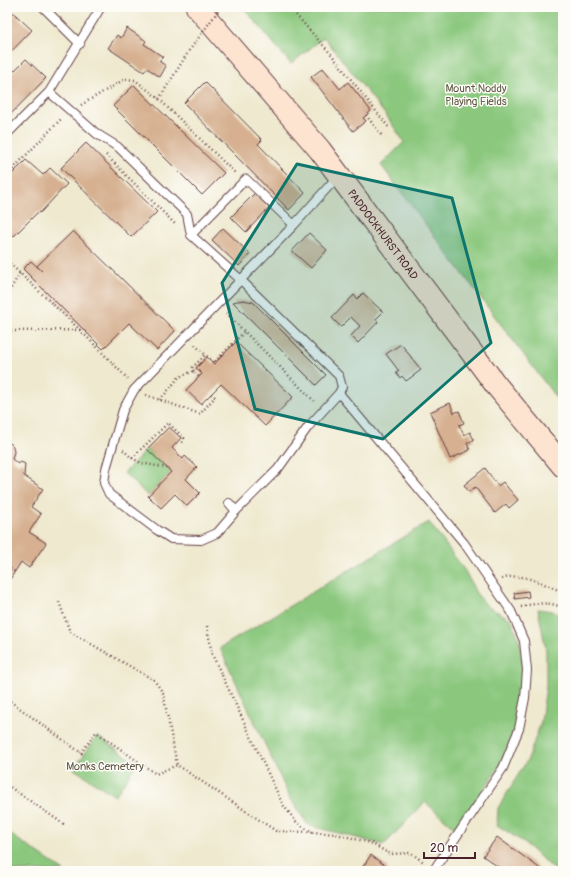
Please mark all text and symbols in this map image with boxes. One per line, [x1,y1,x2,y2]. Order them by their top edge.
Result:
park label: Mount Noddy Playing Fields [445,82,507,108]
street label: PADDOCKHURST ROAD [345,187,421,282]
park label: Monks Cemetery [66,760,144,773]
scale bar [424,834,475,860]
text: 20 m [430,841,459,856]

